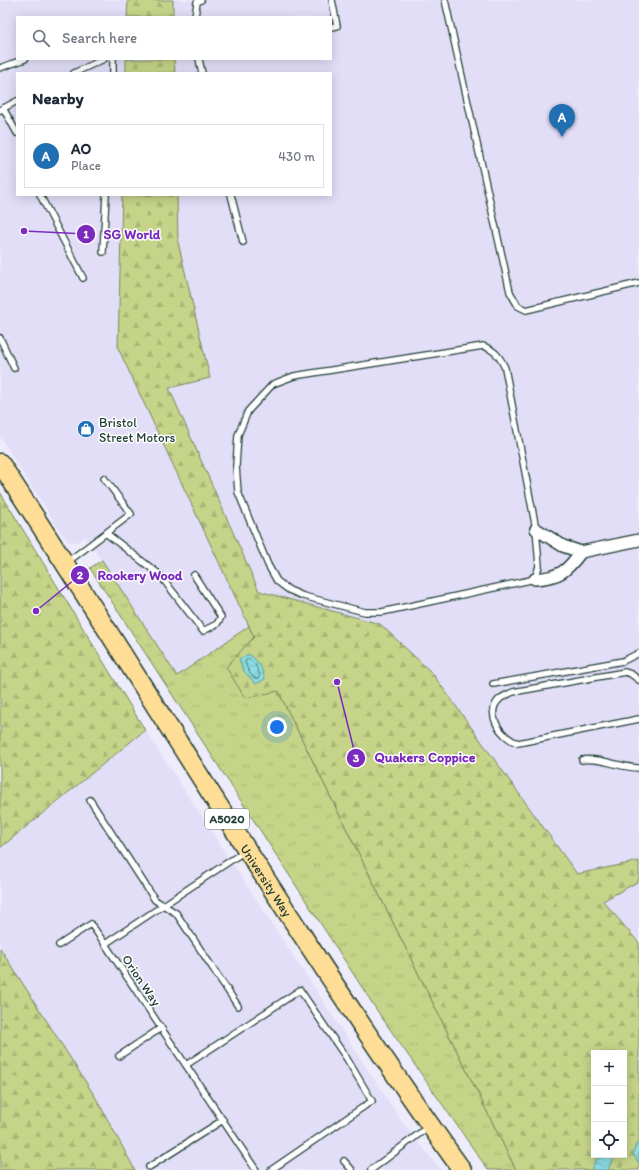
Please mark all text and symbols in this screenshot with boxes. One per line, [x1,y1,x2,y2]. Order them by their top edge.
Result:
search box [16,16,332,60]
icon: search [30,27,52,49]
text: Search here [62,29,137,47]
text: Nearby [32,88,84,108]
pin: A [549,104,575,137]
text: AO [71,140,91,158]
text: A [42,149,50,164]
text: 430 m [278,149,315,164]
text: Place [71,158,101,173]
callout: SG World [76,221,168,247]
text: SG World [104,226,161,243]
text: 1 [83,227,89,241]
place label: Bristol Street Motors [99,415,176,445]
shop icon: Bristol Street Motors [76,419,96,439]
callout: Rookery Wood [70,562,191,588]
text: Rookery Wood [97,567,183,584]
text: 2 [77,568,84,582]
your location [267,717,287,737]
callout: Quakers Coppice [346,745,483,771]
text: Quakers Coppice [375,749,476,766]
text: 3 [353,751,360,765]
road number: A5020 [205,809,249,829]
street label: University Way [237,841,295,919]
street label: Orion Way [119,952,164,1009]
map controls [591,1050,627,1158]
button: + [591,1050,627,1086]
button: − [591,1086,627,1122]
button: locate [591,1122,627,1158]

